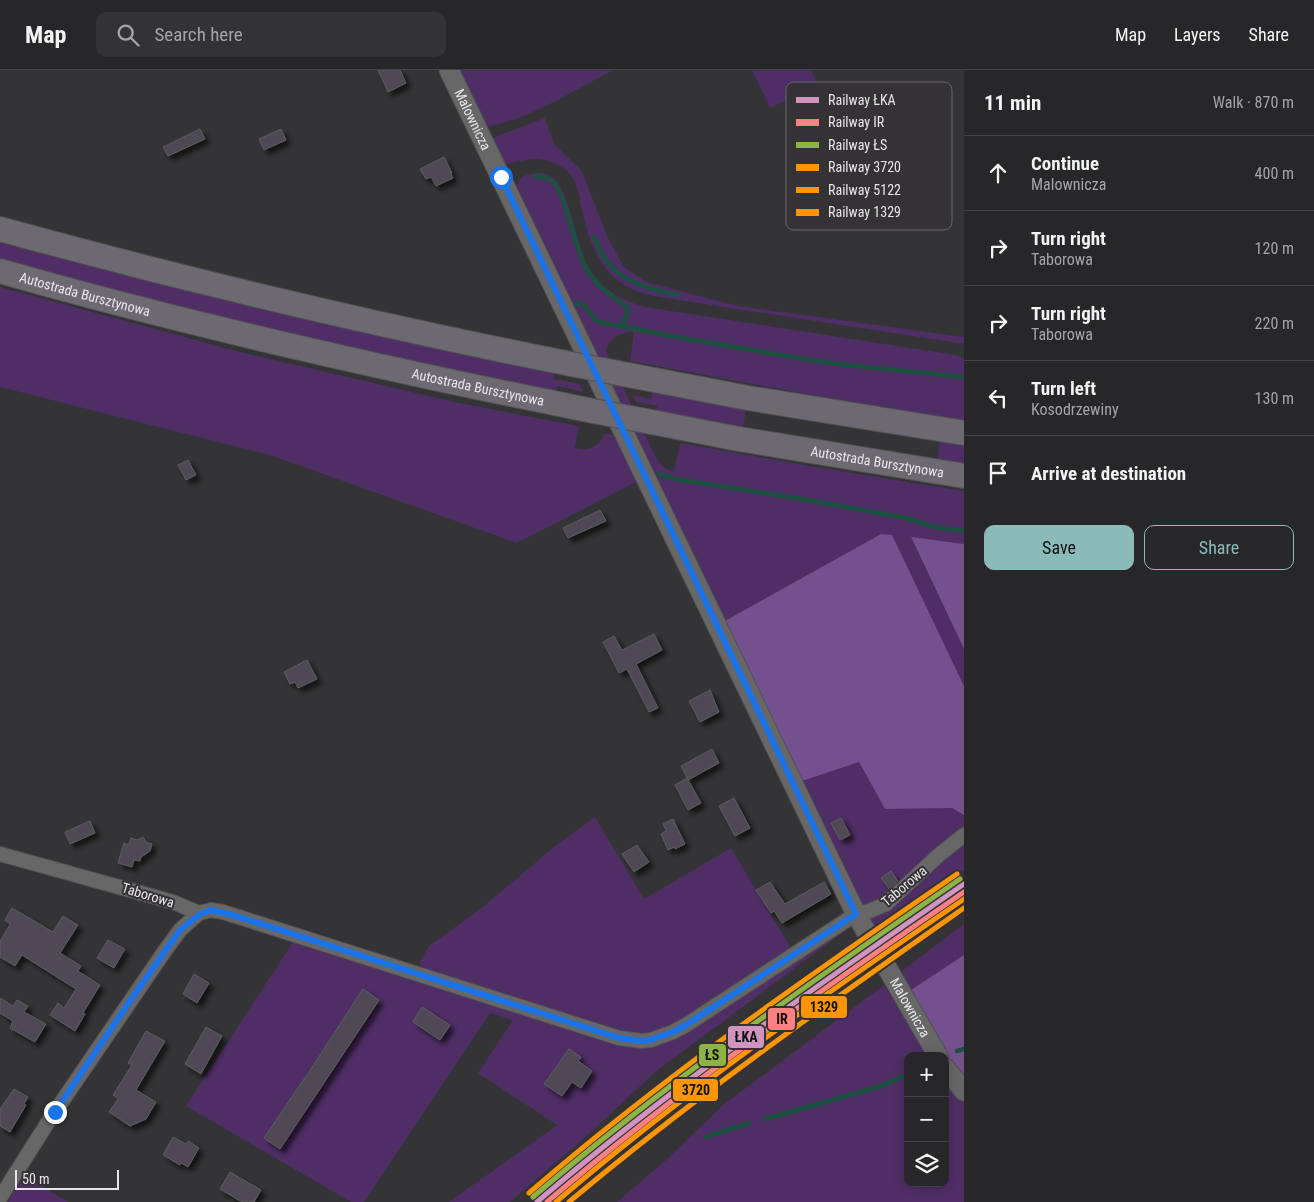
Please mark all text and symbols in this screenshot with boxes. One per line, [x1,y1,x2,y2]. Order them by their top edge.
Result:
search box [96,12,446,57]
text: Map [25,21,66,49]
icon: search [114,21,142,49]
text: Search here [154,23,243,46]
text: Map [1115,24,1146,45]
text: Layers [1174,24,1221,45]
text: Share [1249,24,1289,45]
legend [786,82,952,230]
street label: Malownicza [451,86,494,153]
text: 11 min [984,91,1041,115]
text: Railway ŁKA [828,92,896,108]
text: Walk · 870 m [1213,93,1294,112]
text: Railway IR [828,114,885,130]
text: Railway ŁS [828,137,887,153]
text: Continue [1031,152,1099,175]
text: Railway 3720 [828,159,901,175]
icon: ahead [984,159,1012,187]
text: 400 m [1255,164,1294,183]
route start [490,166,513,189]
text: Malownicza [1031,175,1106,194]
text: Railway 5122 [828,182,901,198]
text: Railway 1329 [828,204,901,220]
text: Turn right [1031,227,1106,250]
icon: right [984,234,1012,262]
text: 120 m [1255,239,1294,258]
text: Taborowa [1031,250,1093,269]
street label: Autostrada Bursztynowa [18,269,152,319]
text: Turn right [1031,302,1106,325]
icon: right [984,309,1012,337]
text: 220 m [1255,314,1294,333]
text: Taborowa [1031,325,1093,344]
street label: Autostrada Bursztynowa [410,365,546,409]
text: Turn left [1031,377,1096,400]
icon: left [984,384,1012,412]
text: 130 m [1255,389,1294,408]
text: Kosodrzewiny [1031,400,1119,419]
street label: Autostrada Bursztynowa [809,443,945,481]
icon: arrive [984,459,1012,487]
text: Arrive at destination [1031,462,1186,485]
button: Save [984,525,1134,570]
button: Share [1144,525,1294,570]
street label: Taborowa [878,862,930,910]
street label: Taborowa [120,879,176,911]
street label: Malownicza [887,975,933,1040]
line badge: 1329 [800,995,848,1019]
text: 1329 [810,999,838,1015]
line badge: IR [767,1007,796,1031]
text: IR [776,1011,788,1027]
line badge: ŁKA [727,1025,765,1049]
text: ŁKA [734,1029,758,1045]
line badge: ŁS [698,1043,727,1067]
text: ŁS [705,1047,720,1063]
map controls [904,1052,949,1187]
button: + [904,1052,949,1097]
line badge: 3720 [672,1078,719,1102]
text: 3720 [682,1082,710,1098]
button: − [904,1097,949,1142]
route end [44,1101,67,1124]
button: layers [904,1142,949,1187]
scale bar [15,1167,119,1190]
text: 50 m [22,1171,50,1187]

